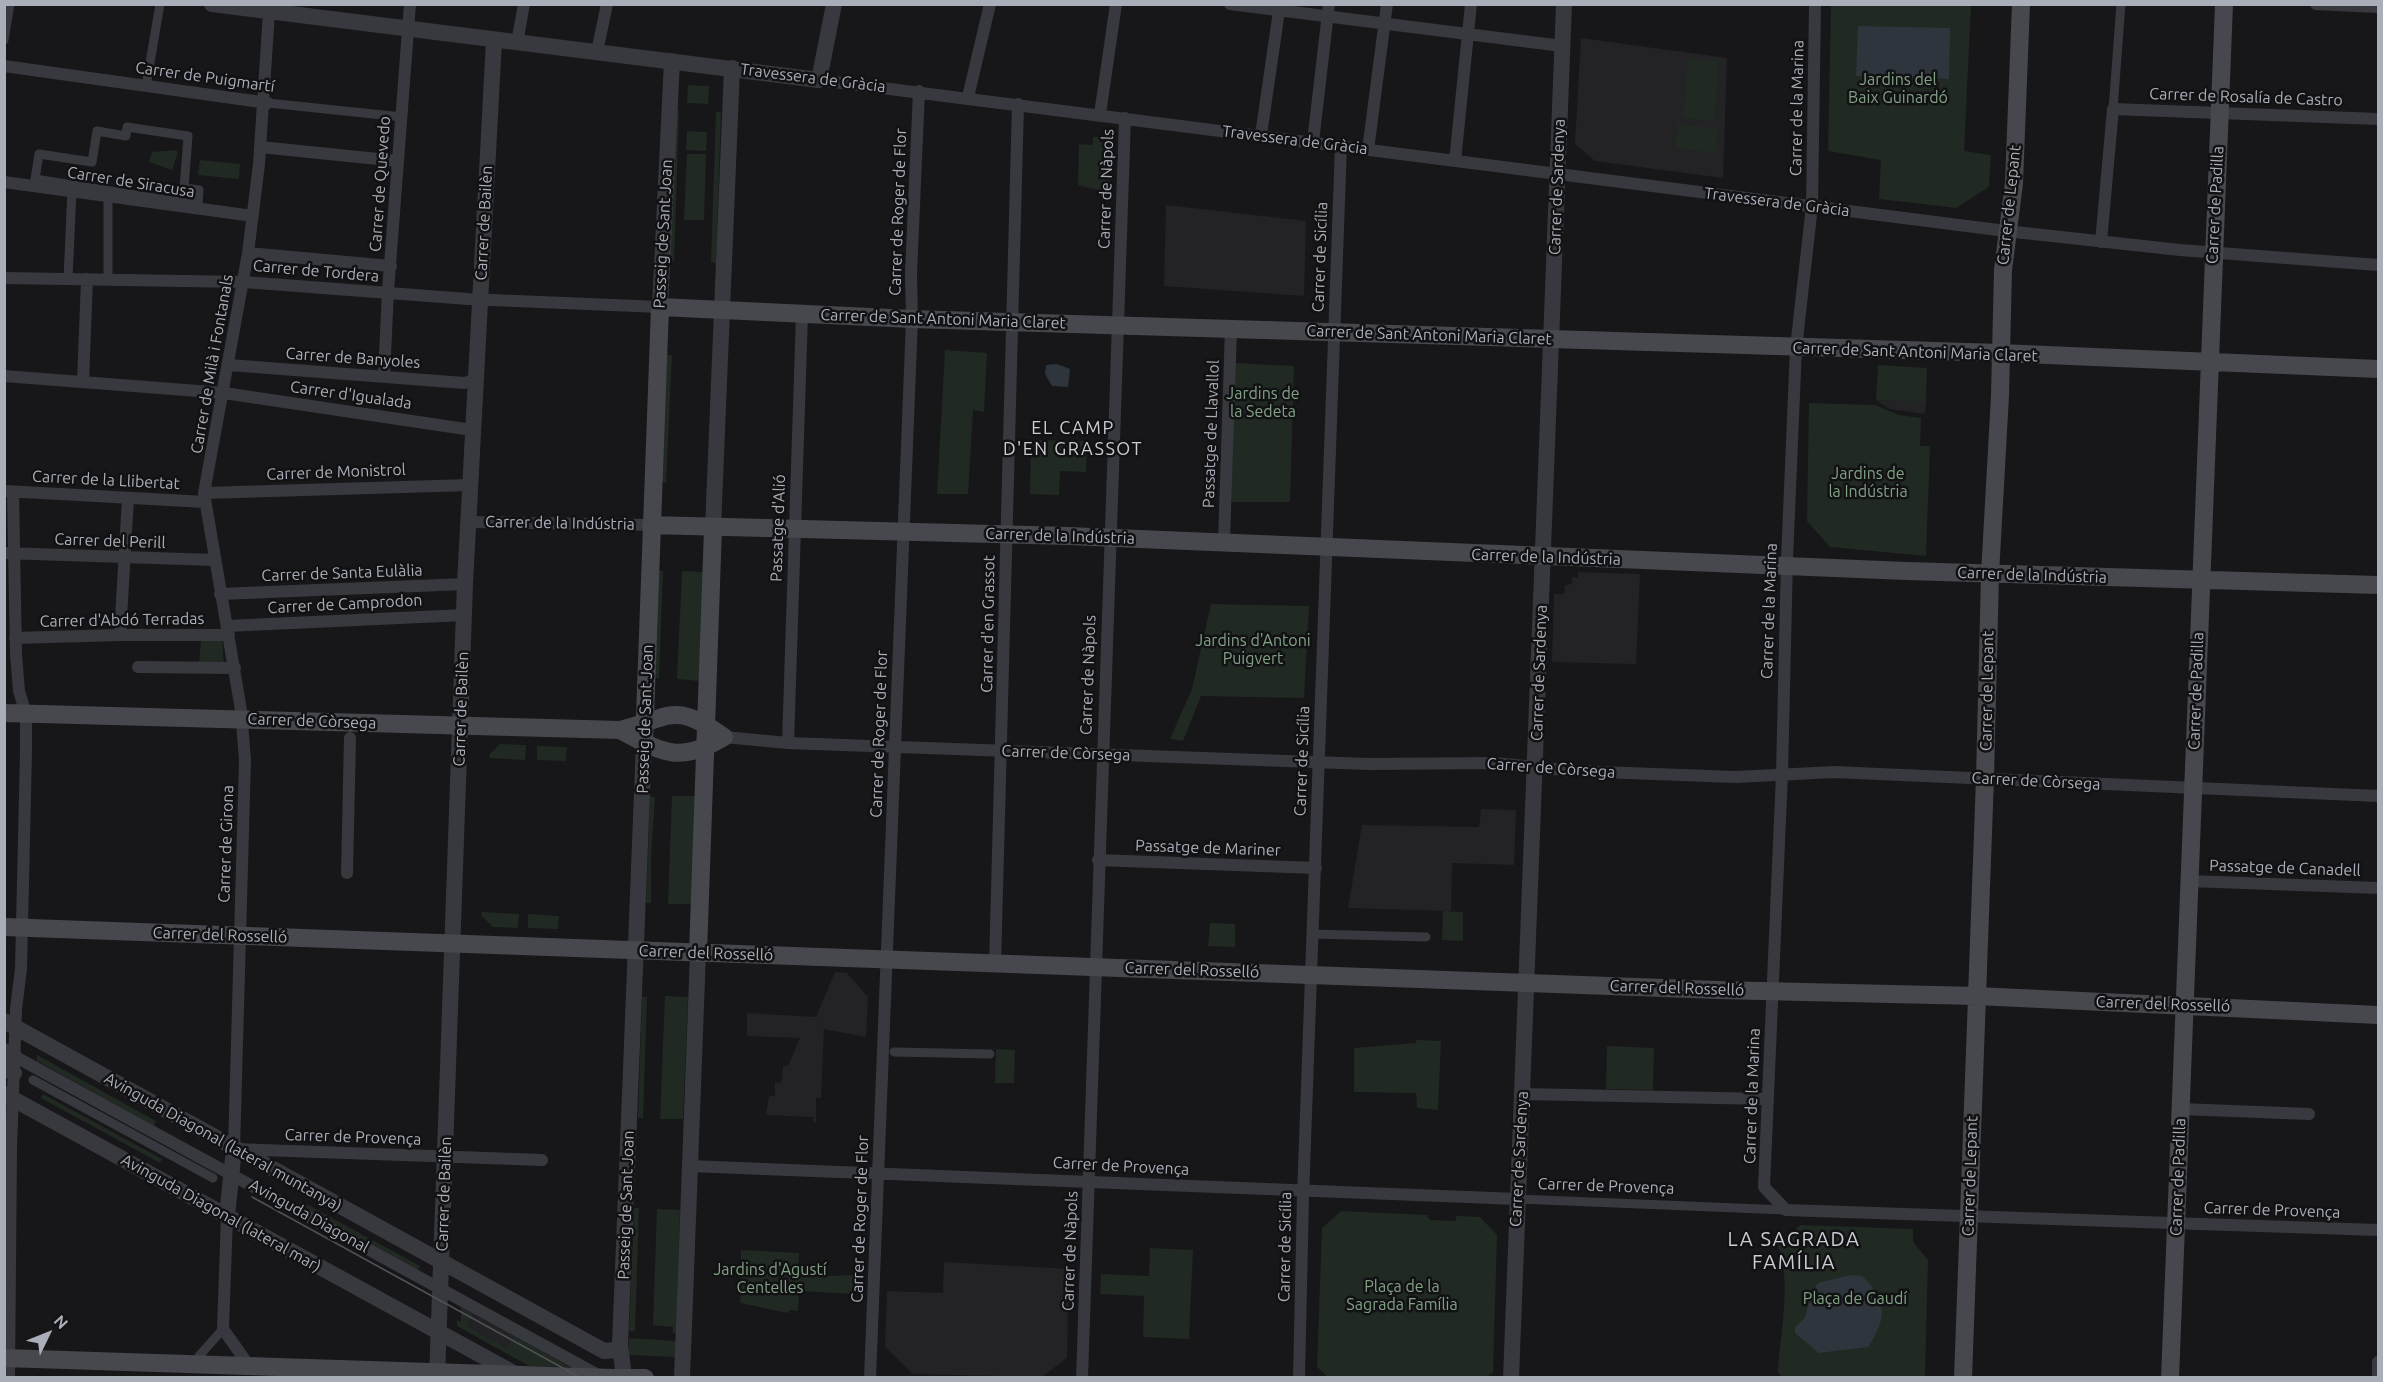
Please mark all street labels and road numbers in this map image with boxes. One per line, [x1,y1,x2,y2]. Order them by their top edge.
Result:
street label: Carrer de la Marina [1786,40,1808,176]
street label: Carrer de Puigmartí [134,58,276,96]
street label: Travessera de Gràcia [739,60,887,96]
street label: Carrer de Rosalía de Castro [2149,84,2343,110]
street label: Carrer de Quevedo [366,115,394,253]
street label: Carrer de Sardenya [1545,119,1569,255]
street label: Travessera de Gràcia [1221,122,1369,158]
street label: Carrer de Roger de Flor [885,128,911,296]
street label: Carrer de Nàpols [1094,129,1118,249]
street label: Carrer de Lepant [1993,144,2025,266]
street label: Carrer de Padilla [2202,146,2228,264]
street label: Passeig de Sant Joan [650,159,676,309]
street label: Carrer de Siracusa [66,162,196,202]
street label: Carrer de Bailèn [471,165,497,281]
street label: Travessera de Gràcia [1703,184,1851,220]
street label: Carrer de Sicília [1308,201,1332,313]
street label: Carrer de Tordera [252,256,380,286]
street label: Carrer de Milà i Fontanals [187,273,237,455]
street label: Carrer de Sant Antoni Maria Claret [820,305,1066,333]
street label: Carrer de Sant Antoni Maria Claret [1306,321,1552,349]
street label: Carrer de Sant Antoni Maria Claret [1792,338,2038,366]
street label: Carrer de Banyoles [285,344,421,372]
street label: Passatge de Llavallol [1199,360,1223,508]
street label: Carrer d'Igualada [289,377,413,413]
street label: Carrer de Monistrol [266,460,406,484]
street label: Carrer de la Llibertat [32,467,180,493]
street label: Passatge d'Alió [767,474,789,582]
street label: Carrer de la Indústria [485,512,635,534]
street label: Carrer de la Indústria [985,524,1135,548]
street label: Carrer del Perill [54,529,166,553]
street label: Carrer de la Marina [1757,543,1781,679]
street label: Carrer de la Indústria [1471,545,1621,569]
street label: Carrer d'en Grassot [977,555,999,693]
street label: Carrer de Santa Eulàlia [261,561,423,585]
street label: Carrer de la Indústria [1957,563,2107,587]
street label: Carrer de Camprodon [267,590,423,618]
street label: Carrer de Sardenya [1527,605,1551,741]
street label: Carrer d'Abdó Terradas [39,609,205,631]
street label: Carrer de Nàpols [1076,615,1100,735]
street label: Carrer de Lepant [1976,631,1998,751]
street label: Carrer de Padilla [2184,632,2208,750]
street label: Passeig de Sant Joan [633,644,657,794]
street label: Carrer de Roger de Flor [866,650,892,818]
street label: Carrer de Bailèn [449,651,473,767]
street label: Carrer de Sicília [1290,705,1314,817]
street label: Carrer de Còrsega [247,709,377,733]
street label: Carrer de Còrsega [1001,741,1131,765]
street label: Carrer de Còrsega [1486,754,1616,782]
street label: Carrer de Còrsega [1971,768,2101,794]
street label: Carrer de Girona [214,785,238,903]
street label: Passatge de Mariner [1135,836,1281,860]
street label: Passatge de Canadell [2209,856,2361,880]
street label: Carrer del Rosselló [152,923,288,947]
street label: Carrer del Rosselló [638,941,774,965]
street label: Carrer del Rosselló [1124,958,1260,982]
street label: Carrer del Rosselló [1609,976,1745,1000]
street label: Carrer del Rosselló [2095,992,2231,1016]
street label: Carrer de la Marina [1740,1028,1764,1164]
street label: Avinguda Diagonal (lateral muntanya) [101,1068,345,1216]
street label: Carrer de Sardenya [1506,1090,1532,1228]
street label: Carrer de Lepant [1958,1115,1982,1237]
street label: Carrer de Padilla [2166,1118,2190,1236]
street label: Carrer de Provença [284,1125,422,1149]
street label: Passeig de Sant Joan [614,1130,638,1280]
street label: Carrer de Roger de Flor [847,1135,873,1303]
street label: Carrer de Bailèn [432,1136,456,1252]
street label: Avinguda Diagonal (lateral mar) [118,1150,324,1276]
street label: Carrer de Provença [1052,1153,1190,1179]
street label: Carrer de Provença [1537,1174,1675,1198]
street label: Avinguda Diagonal [246,1175,372,1257]
street label: Carrer de Nàpols [1058,1191,1082,1311]
street label: Carrer de Sicília [1274,1192,1296,1302]
street label: Carrer de Provença [2203,1198,2341,1222]

